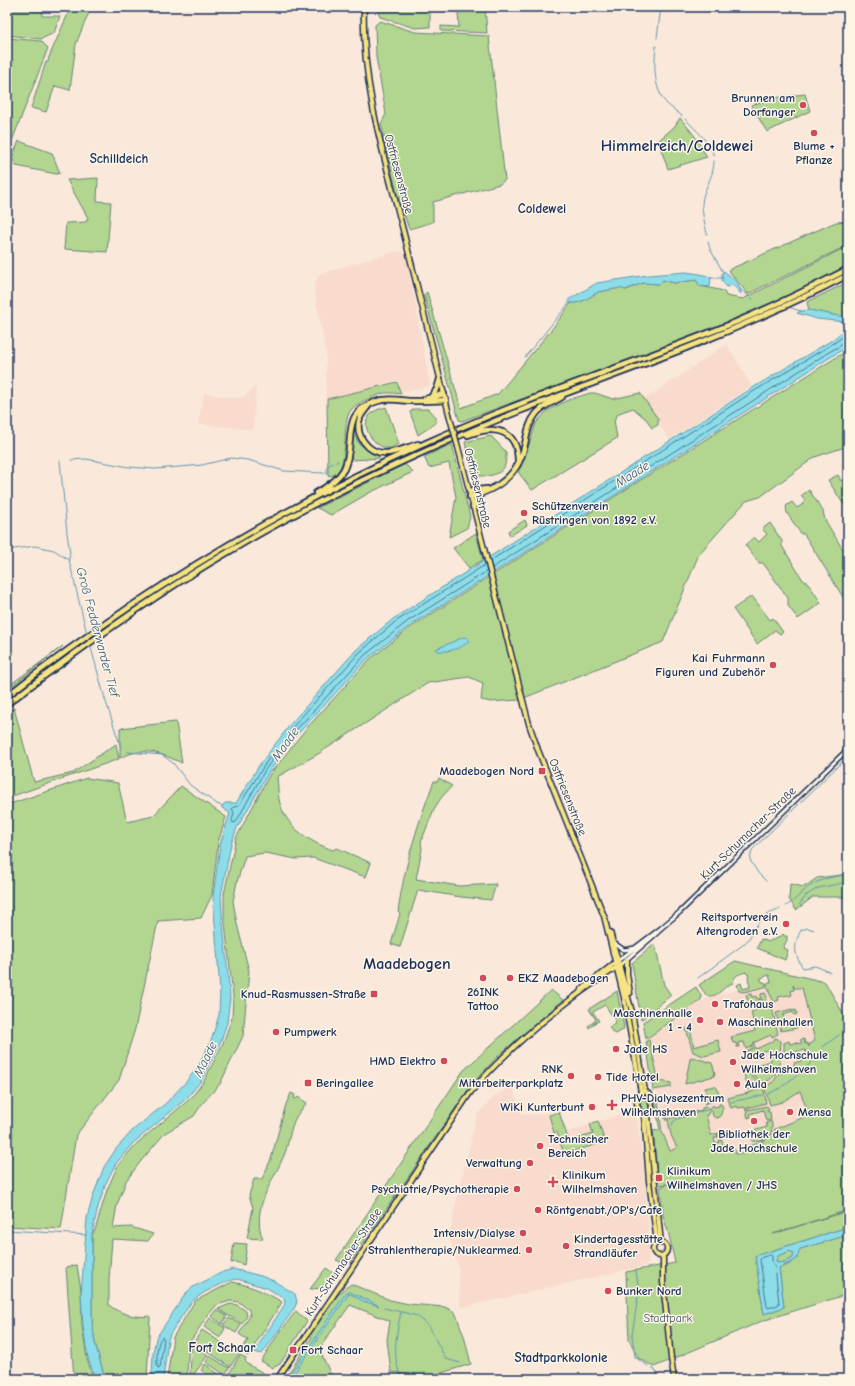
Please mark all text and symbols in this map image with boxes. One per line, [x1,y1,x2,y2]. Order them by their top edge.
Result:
place label: Brunnen am Dorfanger [731,91,795,119]
marker: Brunnen am Dorfanger [798,100,808,110]
marker: Blume + Pflanze [809,128,819,138]
street label: Ostfriesenstraße [382,133,416,215]
district label: Himmelreich/Coldewei [601,137,753,155]
place label: Blume + Pflanze [793,139,835,167]
district label: Schilldeich [90,151,148,166]
district label: Coldewei [518,201,566,216]
street label: Ostfriesenstraße [461,446,495,530]
water label: Maade [611,457,652,491]
place label: Schützenverein Rüstringen von 1892 e.V. [532,499,657,527]
marker: Schützenverein Rüstringen von 1892 e.V. [519,508,529,518]
water label: Groß Fedderwarder Tief [73,565,123,701]
place label: Kai Fuhrmann Figuren und Zubehör [655,651,765,679]
marker: Kai Fuhrmann Figuren und Zubehör [768,660,778,670]
water label: Maade [267,724,302,765]
street label: Ostfriesenstraße [546,756,590,838]
place label: Maadebogen Nord [439,764,534,778]
marker: Maadebogen Nord [537,766,547,776]
street label: Kurt-Schumacher-Straße [697,784,799,882]
place label: Reitsportverein Altengroden e.V. [697,910,778,938]
marker: Reitsportverein Altengroden e.V. [781,919,791,929]
district label: Maadebogen [363,955,451,973]
place label: EKZ Maadebogen [518,971,609,985]
marker: 26INK Tattoo [478,973,488,983]
marker: EKZ Maadebogen [505,973,515,983]
place label: 26INK Tattoo [467,985,499,1013]
place label: Knud-Rasmussen-Straße [241,987,366,1001]
marker: Knud-Rasmussen-Straße [369,989,379,999]
place label: Trafohaus [723,997,773,1011]
marker: Trafohaus [710,999,720,1009]
place label: Maschinenhalle 1 - 4 [613,1006,692,1034]
marker: Maschinenhalle 1 - 4 [695,1015,705,1025]
place label: Maschinenhallen [728,1015,813,1029]
marker: Maschinenhallen [715,1017,725,1027]
place label: Pumpwerk [284,1025,337,1039]
marker: Pumpwerk [271,1027,281,1037]
water label: Maade [190,1038,220,1080]
place label: Jade HS [624,1042,668,1056]
marker: Jade HS [611,1044,621,1054]
place label: Jade Hochschule Wilhelmshaven [741,1048,828,1076]
place label: HMD Elektro [370,1054,436,1068]
marker: HMD Elektro [439,1056,449,1066]
marker: Jade Hochschule Wilhelmshaven [728,1057,738,1067]
place label: RNK Mitarbeiterparkplatz [459,1062,564,1090]
place label: Tide Hotel [606,1070,659,1084]
marker: RNK Mitarbeiterparkplatz [566,1071,576,1081]
marker: Tide Hotel [593,1072,603,1082]
place label: Beringallee [316,1076,374,1090]
place label: Aula [745,1077,767,1091]
marker: Beringallee [303,1078,313,1088]
marker: Aula [732,1079,742,1089]
place label: PHV-Dialysezentrum Wilhelmshaven [621,1091,724,1119]
marker: PHV-Dialysezentrum Wilhelmshaven [606,1099,618,1111]
place label: WiKi Kunterbunt [500,1100,585,1114]
marker: WiKi Kunterbunt [587,1102,597,1112]
place label: Mensa [798,1105,831,1119]
marker: Mensa [785,1107,795,1117]
marker: Bibliothek der Jade Hochschule [749,1116,759,1126]
place label: Bibliothek der Jade Hochschule [711,1127,798,1155]
place label: Technischer Bereich [548,1132,609,1160]
marker: Technischer Bereich [535,1141,545,1151]
place label: Verwaltung [466,1156,522,1170]
marker: Verwaltung [525,1158,535,1168]
place label: Klinikum Wilhelmshaven / JHS [667,1164,777,1192]
place label: Klinikum Wilhelmshaven [562,1168,637,1196]
marker: Klinikum Wilhelmshaven / JHS [654,1173,664,1183]
marker: Klinikum Wilhelmshaven [547,1176,559,1188]
place label: Psychiatrie/Psychotherapie [371,1182,509,1196]
marker: Psychiatrie/Psychotherapie [512,1184,522,1194]
place label: Röntgenabt./OP's/Cafe [546,1203,662,1217]
street label: Kurt-Schumacher-Straße [302,1205,384,1319]
marker: Röntgenabt./OP's/Cafe [533,1205,543,1215]
place label: Intensiv/Dialyse [433,1226,515,1240]
marker: Intensiv/Dialyse [518,1228,528,1238]
place label: Kindertagesstätte Strandläufer [574,1232,663,1260]
marker: Kindertagesstätte Strandläufer [561,1241,571,1251]
place label: Strahlentherapie/Nuklearmed. [368,1243,521,1257]
marker: Strahlentherapie/Nuklearmed. [524,1245,534,1255]
place label: Bunker Nord [616,1284,682,1298]
marker: Bunker Nord [603,1286,613,1296]
park label: Stadtpark [644,1311,693,1325]
district label: Fort Schaar [189,1340,256,1355]
place label: Fort Schaar [301,1343,363,1357]
marker: Fort Schaar [288,1345,298,1355]
district label: Stadtparkkolonie [515,1350,608,1365]

